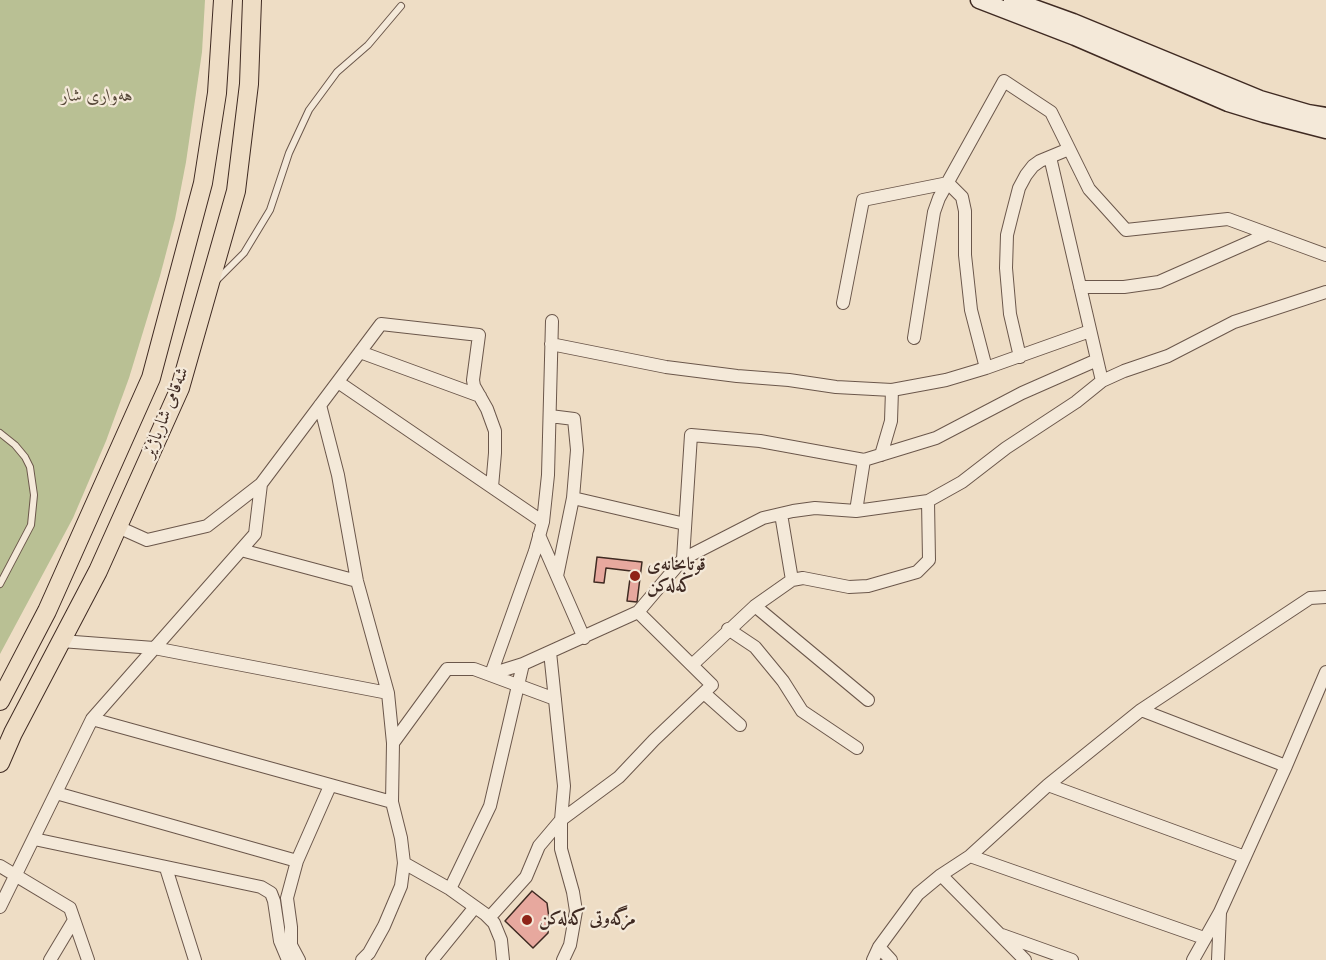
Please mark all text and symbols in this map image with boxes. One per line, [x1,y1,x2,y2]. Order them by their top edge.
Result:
park label: هەواری شار [61,86,133,108]
street label: شەقامی شارباژێر [139,365,195,461]
place label: قوتابخانەی کەلەکن [647,555,706,598]
marker: قوتابخانەی کەلەکن [628,569,642,583]
place label: مزگەوتی کەلەکن [539,909,636,931]
marker: مزگەوتی کەلەکن [520,913,534,927]

